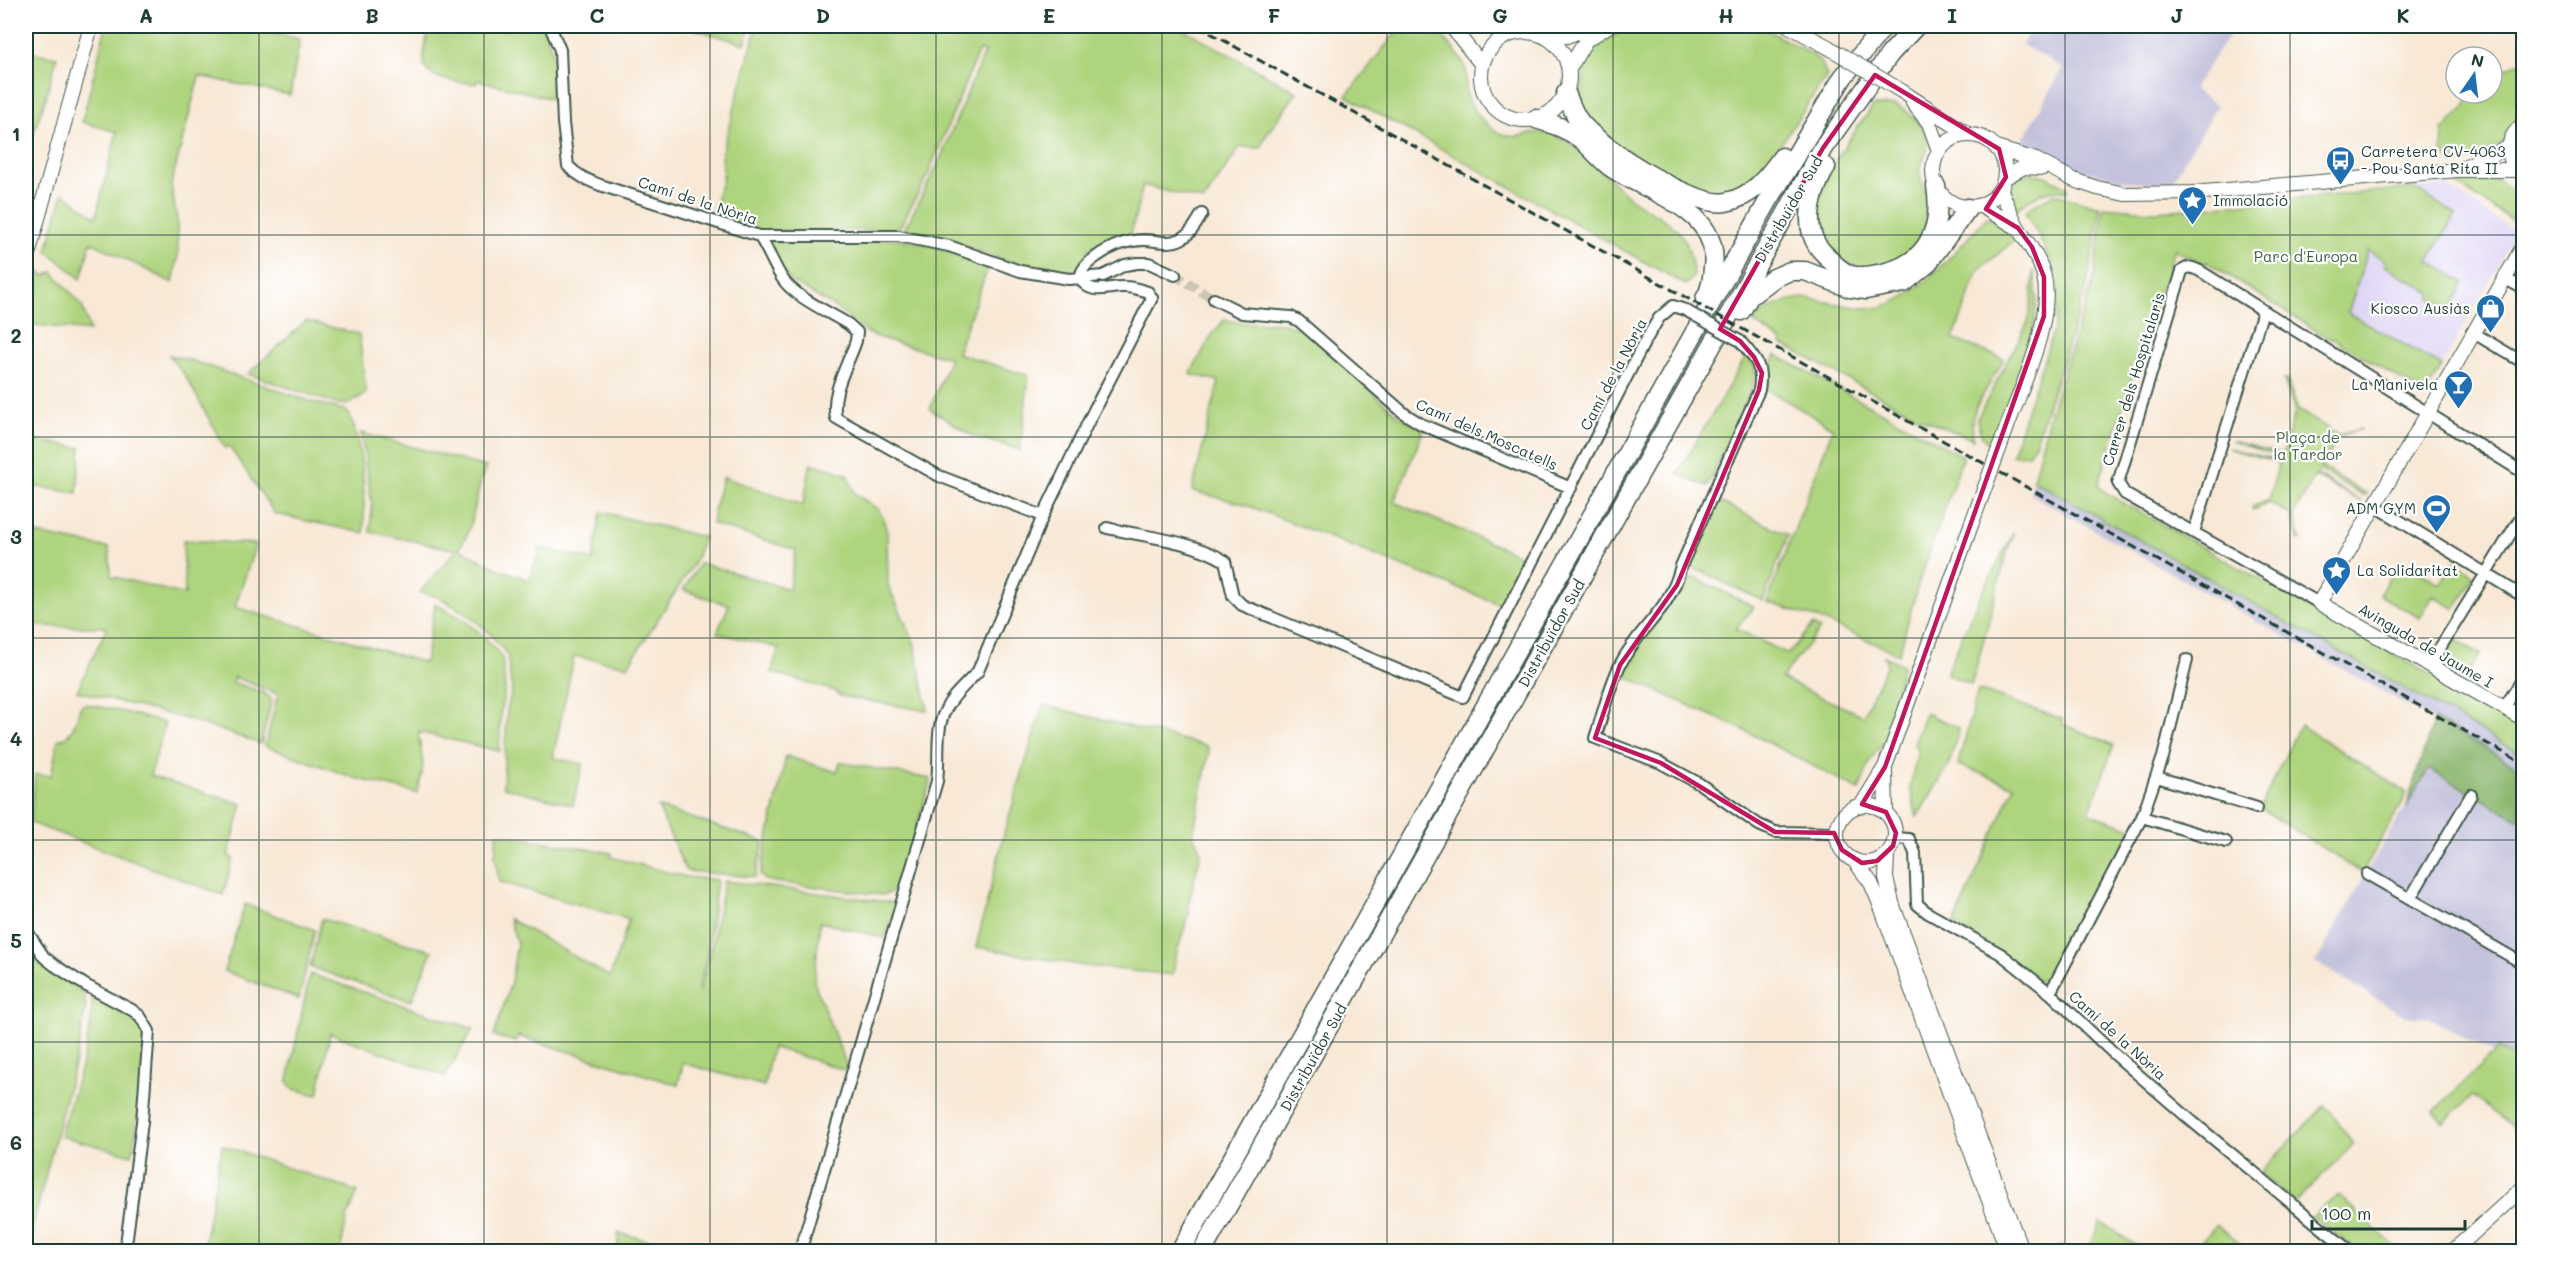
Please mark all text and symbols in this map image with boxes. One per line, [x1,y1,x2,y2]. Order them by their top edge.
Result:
text: A [139,2,153,28]
text: B [365,2,379,28]
text: C [590,2,605,28]
text: D [816,2,830,28]
text: E [1043,2,1055,28]
text: F [1268,2,1281,28]
text: G [1492,2,1508,28]
text: H [1718,2,1734,28]
text: I [1947,2,1957,28]
text: J [2170,2,2184,28]
text: K [2396,2,2410,28]
north arrow [2444,45,2504,105]
text: N [2469,48,2486,72]
text: 1 [12,120,20,146]
place label: Carretera CV-4063 - Pou Santa Rita II [2361,141,2506,178]
bus stop icon: Carretera CV-4063 - Pou Santa Rita II [2324,144,2356,186]
street label: Distribuïdor Sud [1749,152,1827,266]
street label: Camí de la Nòria [636,171,760,229]
place icon: Immolació [2176,184,2208,226]
place label: Immolació [2213,190,2288,210]
park label: Parc d'Europa [2254,246,2358,266]
street label: Carrer dels Hospitalaris [2097,290,2169,468]
shop icon: Kiosco Ausiàs [2475,292,2507,334]
place label: Kiosco Ausiàs [2371,298,2470,318]
street label: Camí de la Nòria [1575,314,1651,434]
text: 2 [10,322,22,348]
bar icon: La Manivela [2443,368,2475,410]
place label: La Manivela [2351,374,2438,394]
street label: Camí dels Moscatells [1413,394,1561,474]
park label: Plaça de la Tardor [2273,427,2343,464]
sports icon: ADM GYM [2421,492,2453,534]
place label: ADM GYM [2346,498,2416,518]
text: 3 [10,523,22,549]
place icon: La Solidaritat [2320,554,2352,596]
place label: La Solidaritat [2357,560,2458,580]
street label: Distribuïdor Sud [1513,576,1589,690]
street label: Avinguda de Jaume I [2355,598,2497,692]
text: 4 [10,725,23,751]
text: 5 [10,927,22,953]
street label: Camí de la Nòria [2065,986,2171,1084]
street label: Distribuïdor Sud [1275,1000,1351,1114]
text: 6 [10,1129,22,1155]
scale bar [2312,1193,2465,1231]
text: 100 m [2321,1201,2371,1225]

